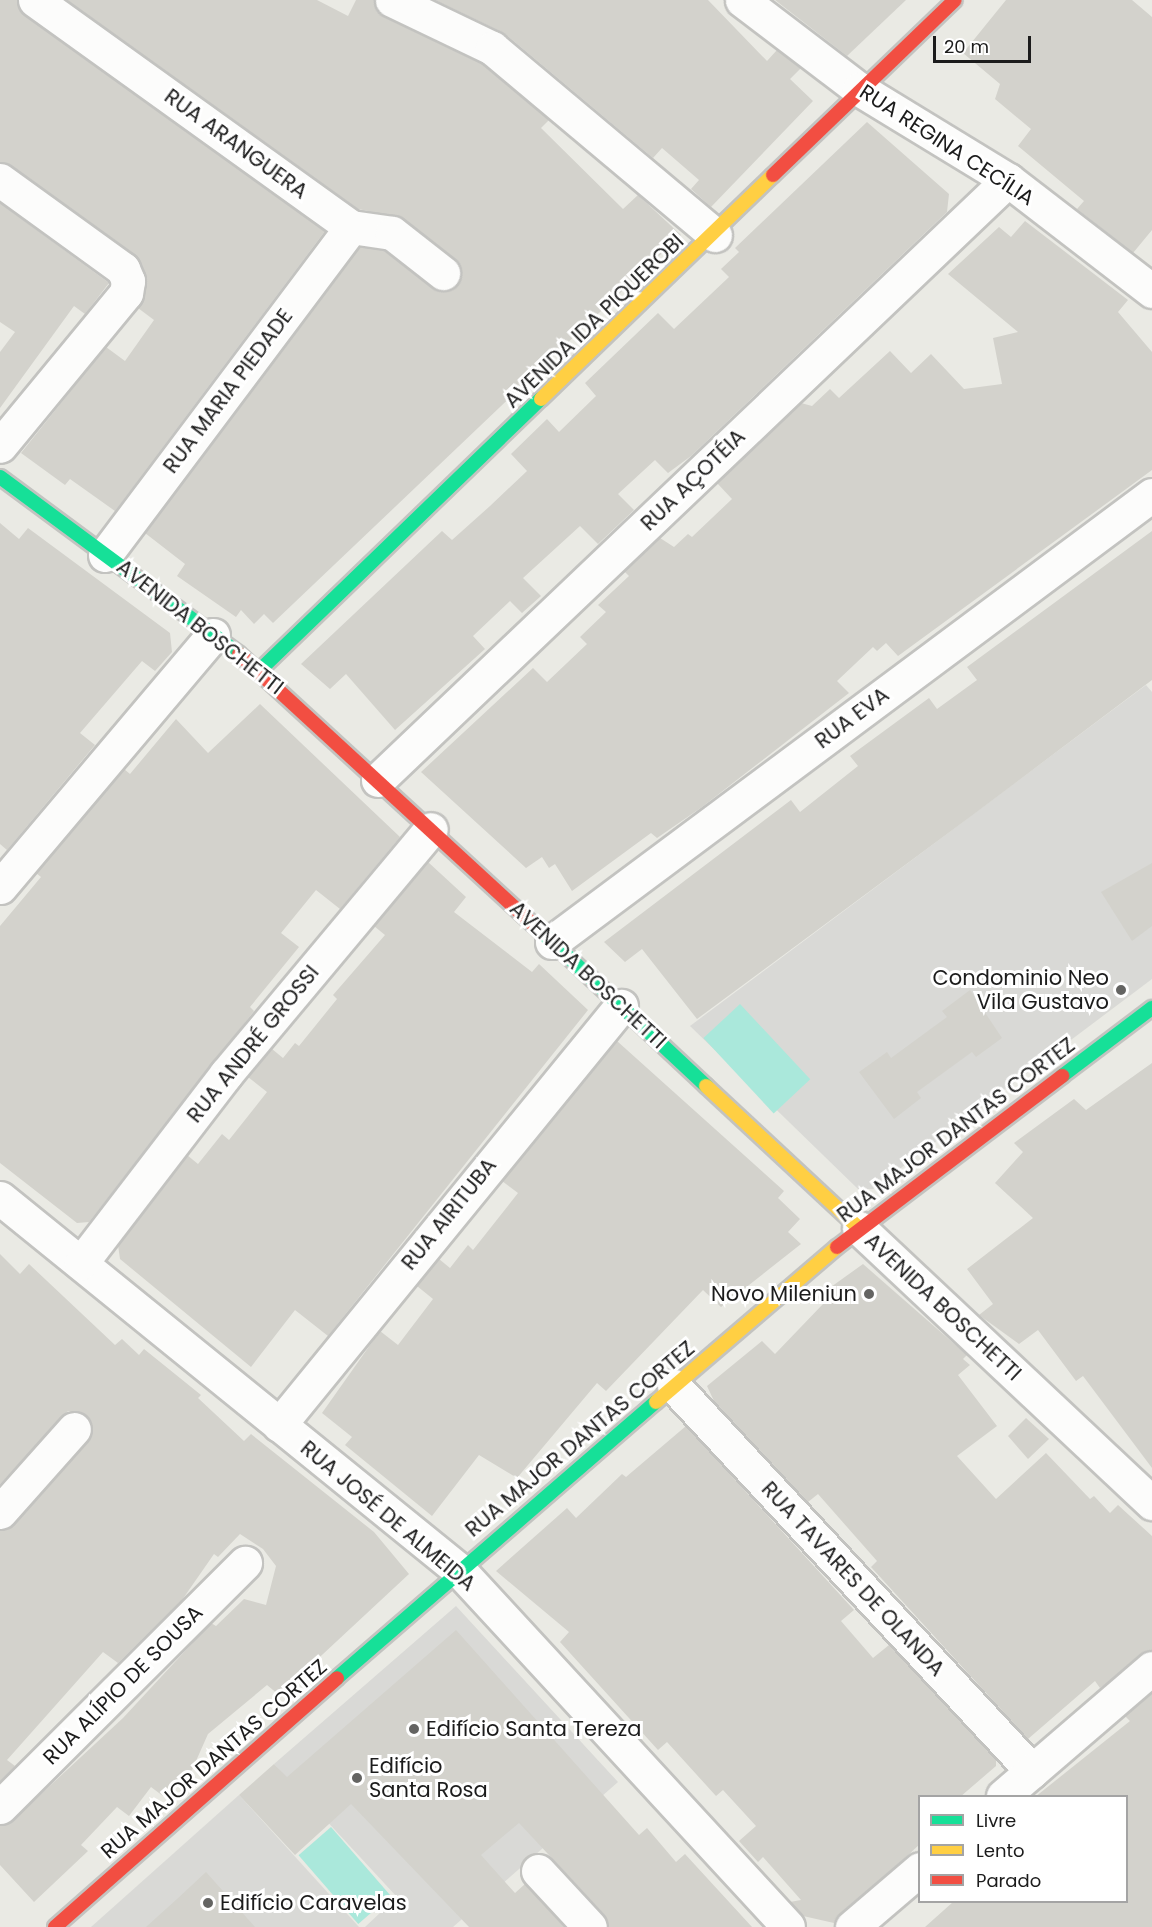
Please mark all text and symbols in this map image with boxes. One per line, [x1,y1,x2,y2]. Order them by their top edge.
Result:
scale bar [936,24,1034,62]
text: 20 m [944,34,989,59]
street label: RUA REGINA CECÍLIA [855,79,1039,211]
street label: RUA ARANGUERA [160,84,312,204]
street label: AVENIDA IDA PIQUEROBI [499,229,689,413]
street label: RUA MARIA PIEDADE [158,304,298,478]
street label: RUA AÇOTÉIA [636,424,750,536]
street label: AVENIDA BOSCHETTI [112,554,288,700]
street label: RUA EVA [810,682,894,754]
street label: AVENIDA BOSCHETTI [505,896,671,1054]
street label: RUA ANDRÉ GROSSI [182,960,324,1128]
place label: Condominio Neo Vila Gustavo [933,965,1109,1015]
marker: Condominio Neo Vila Gustavo [1114,983,1128,997]
street label: RUA MAJOR DANTAS CORTEZ [832,1032,1080,1228]
street label: RUA AIRITUBA [396,1153,502,1275]
street label: AVENIDA BOSCHETTI [860,1228,1026,1386]
place label: Novo Mileniun [711,1281,857,1307]
marker: Novo Mileniun [862,1287,876,1301]
street label: RUA MAJOR DANTAS CORTEZ [460,1336,700,1542]
street label: RUA JOSÉ DE ALMEIDA [295,1435,481,1597]
street label: RUA TAVARES DE OLANDA [756,1477,950,1681]
street label: RUA ALÍPIO DE SOUSA [38,1600,208,1770]
street label: RUA MAJOR DANTAS CORTEZ [96,1654,332,1864]
place label: Edifício Santa Tereza [426,1716,642,1742]
marker: Edifício Santa Tereza [407,1722,421,1736]
place label: Edifício Santa Rosa [369,1753,488,1803]
marker: Edifício Santa Rosa [350,1771,364,1785]
legend [918,1795,1128,1903]
text: Livre [976,1808,1016,1833]
text: Lento [976,1838,1025,1863]
text: Parado [976,1868,1041,1893]
place label: Edifício Caravelas [220,1890,407,1916]
marker: Edifício Caravelas [201,1896,215,1910]

